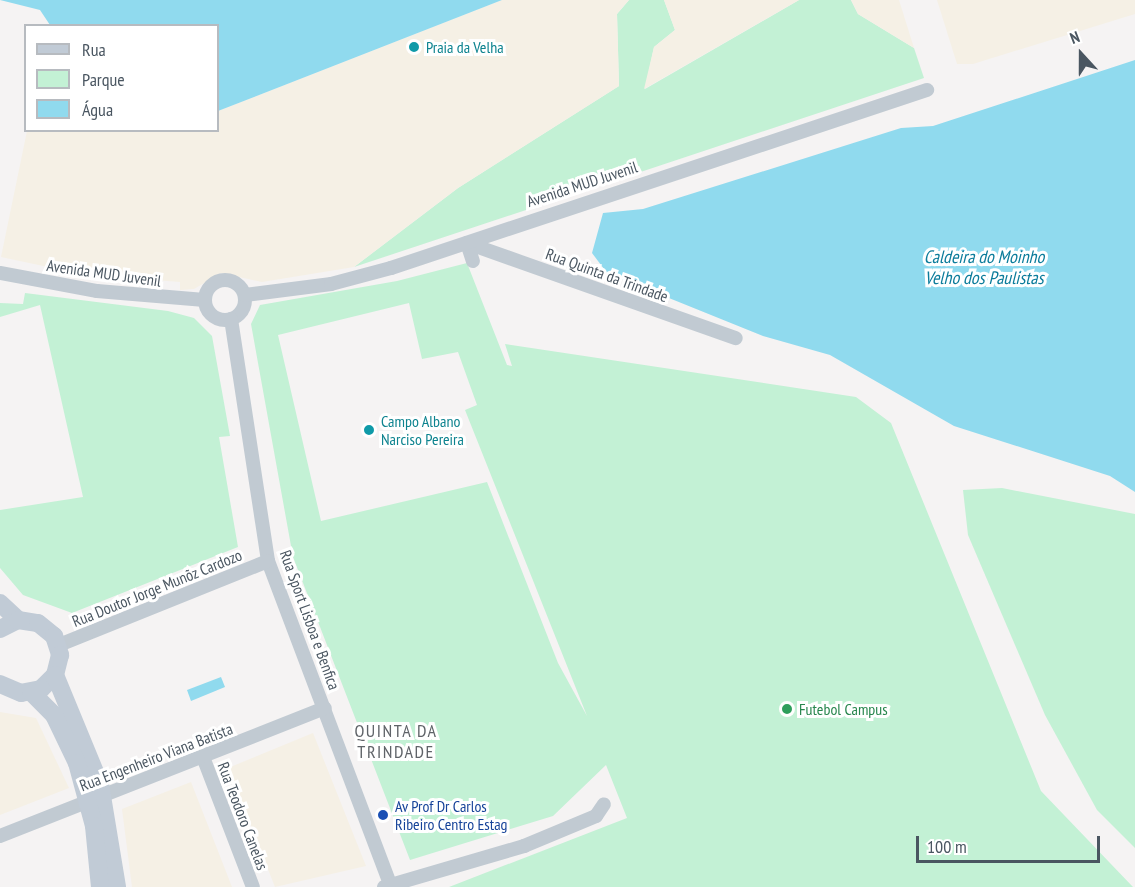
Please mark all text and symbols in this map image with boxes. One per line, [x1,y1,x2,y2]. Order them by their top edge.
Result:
legend [24,24,219,132]
north arrow [1051,24,1111,84]
text: N [1067,26,1082,48]
place label: Praia da Velha [426,37,504,57]
text: Rua [82,38,106,61]
marker: Praia da Velha [407,40,421,54]
text: Parque [82,68,125,91]
text: Água [82,98,113,121]
street label: Avenida MUD Juvenil [524,157,640,211]
street label: Rua Quinta da Trindade [543,244,671,306]
water label: Caldeira do Moinho Velho dos Paulistas [924,247,1044,290]
street label: Avenida MUD Juvenil [46,255,162,291]
place label: Campo Albano Narciso Pereira [381,411,464,449]
marker: Campo Albano Narciso Pereira [362,423,376,437]
street label: Rua Doutor Jorge Munõz Cardozo [69,545,245,631]
street label: Rua Sport Lisboa e Benfica [276,548,344,692]
place label: Futebol Campus [799,699,888,719]
marker: Futebol Campus [780,702,794,716]
street label: Rua Engenheiro Viana Batista [77,719,235,795]
district label: QUINTA DA TRINDADE [354,721,438,764]
street label: Rua Teodoro Canelas [214,759,272,873]
place label: Av Prof Dr Carlos Ribeiro Centro Estag [395,796,507,834]
marker: Av Prof Dr Carlos Ribeiro Centro Estag [376,808,390,822]
scale bar [919,824,1104,862]
text: 100 m [927,835,967,858]

